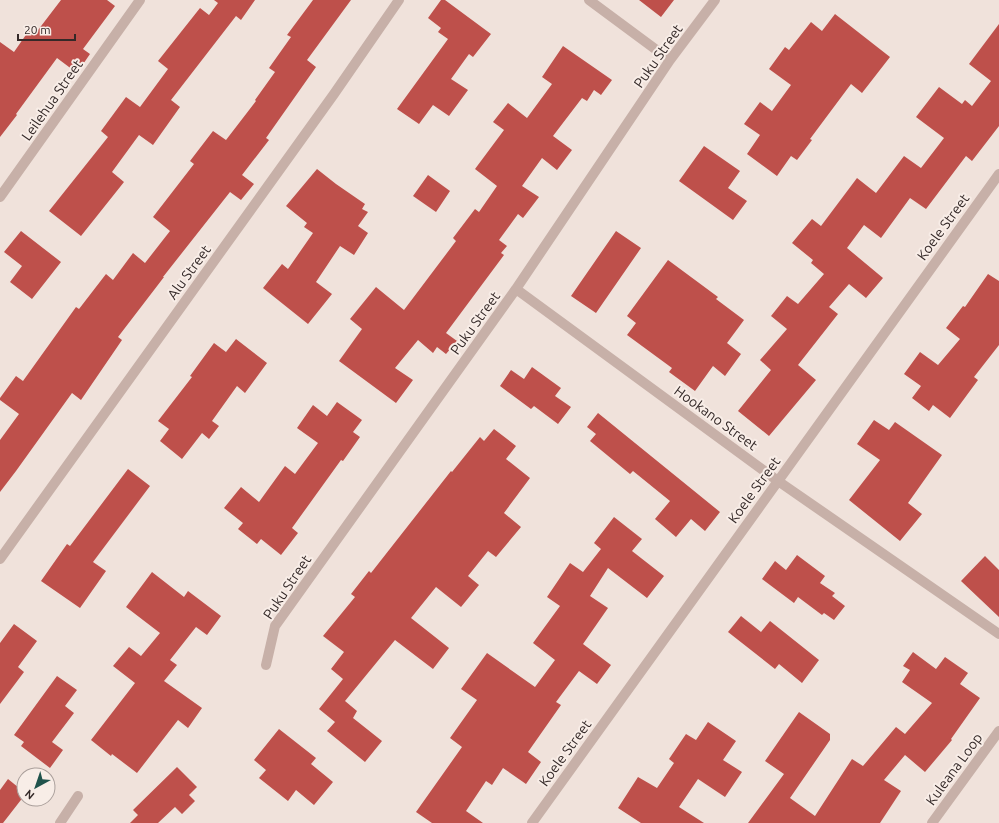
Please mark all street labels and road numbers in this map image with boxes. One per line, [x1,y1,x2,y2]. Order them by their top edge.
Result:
street label: Puku Street [630,21,686,91]
street label: Leilehua Street [18,56,86,144]
street label: Koele Street [914,190,973,263]
street label: Alu Street [164,241,214,302]
street label: Puku Street [447,288,503,358]
street label: Hookano Street [671,382,761,454]
street label: Koele Street [725,453,784,526]
street label: Puku Street [260,552,315,622]
street label: Koele Street [536,716,595,789]
street label: Kuleana Loop [923,730,985,808]

